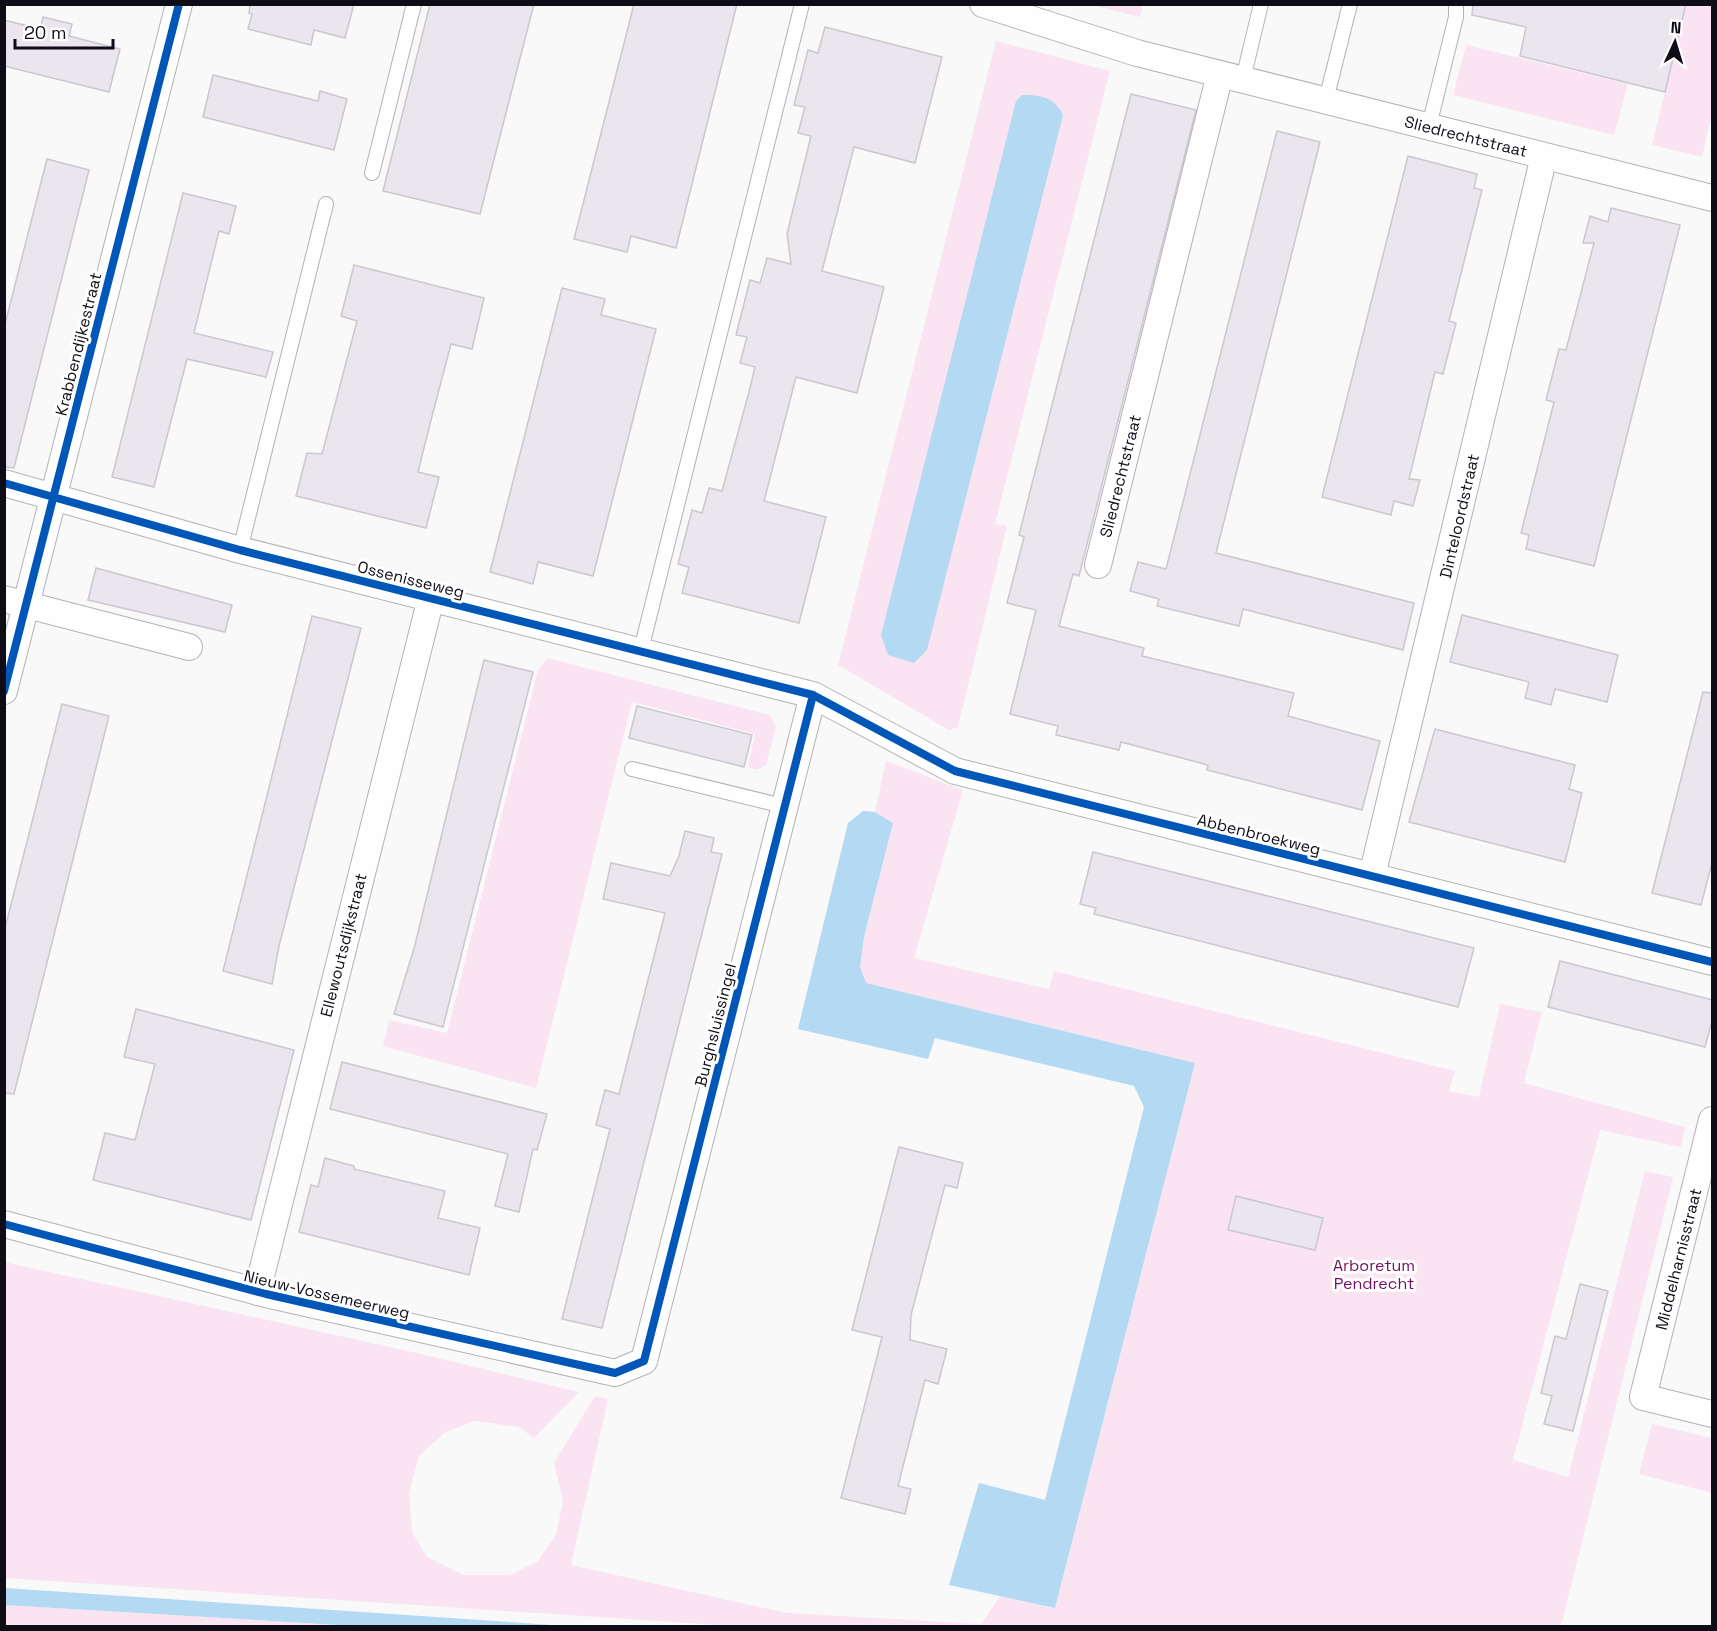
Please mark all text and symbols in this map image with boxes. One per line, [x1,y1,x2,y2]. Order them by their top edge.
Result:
scale bar [15,12,112,50]
north arrow [1645,12,1705,72]
text: N [1670,17,1682,38]
text: 20 m [24,21,67,44]
street label: Sliedrechtstraat [1402,111,1529,162]
street label: Krabbendijkestraat [51,270,106,418]
street label: Sliedrechtstraat [1095,413,1146,540]
street label: Dinteloordstraat [1435,452,1484,580]
street label: Ossenisseweg [355,556,466,603]
street label: Abbenbroekweg [1195,809,1323,860]
street label: Ellewoutsdijkstraat [315,871,372,1019]
street label: Burghsluissingel [690,961,741,1089]
street label: Middelharnisstraat [1651,1186,1706,1332]
park label: Arboretum Pendrecht [1333,1255,1415,1294]
street label: Nieuw-Vossemeerweg [242,1265,412,1324]

